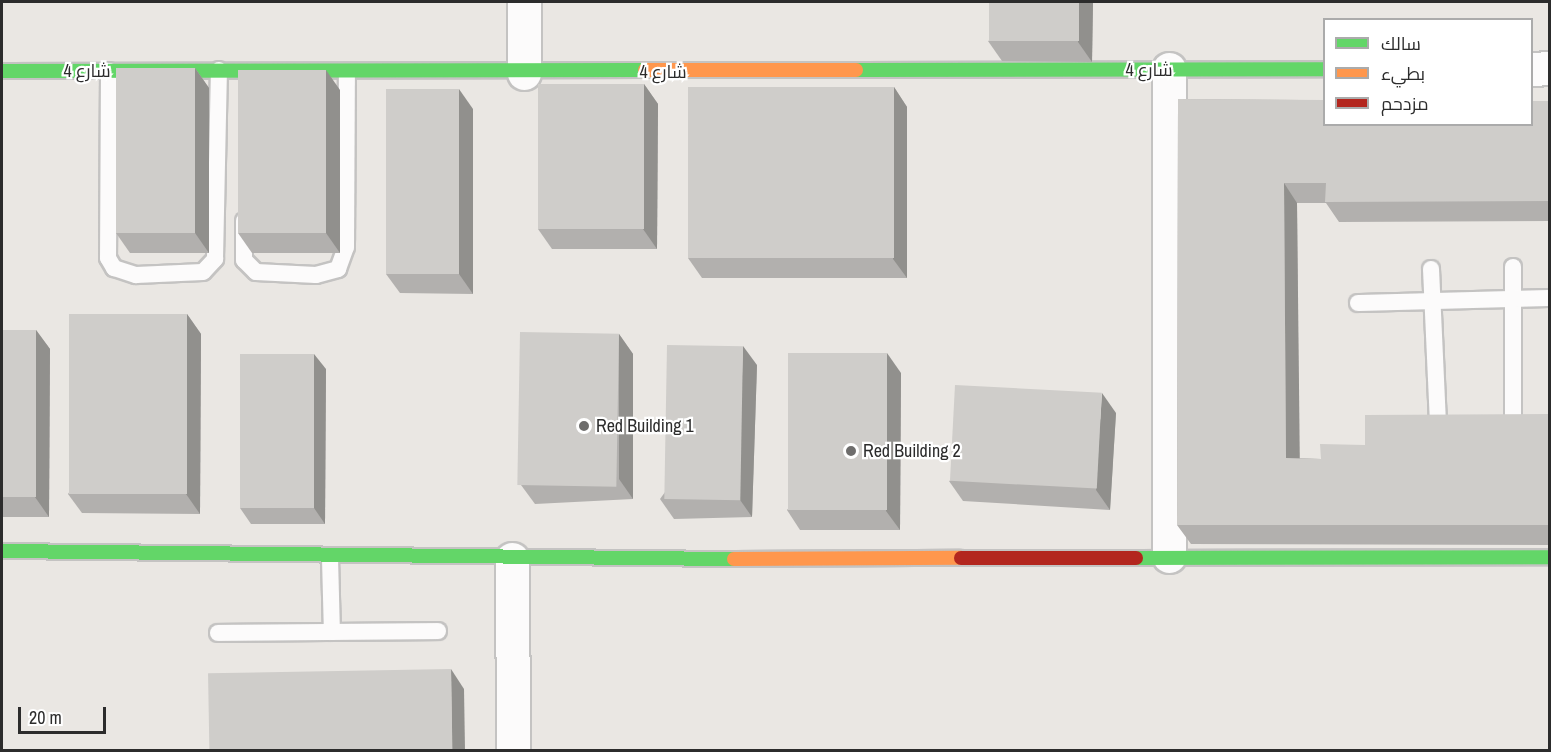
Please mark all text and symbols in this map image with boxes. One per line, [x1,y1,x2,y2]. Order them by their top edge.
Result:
legend [1323,18,1533,126]
text: سالك [1381,31,1421,56]
street label: شارع 4 [1125,59,1173,81]
street label: شارع 4 [63,60,111,82]
street label: شارع 4 [639,61,687,83]
text: بطيء [1381,61,1425,86]
text: مزدحم [1381,91,1429,116]
place label: Red Building 1 [596,415,694,437]
marker: Red Building 1 [577,419,591,433]
place label: Red Building 2 [863,440,961,462]
marker: Red Building 2 [844,444,858,458]
scale bar [21,695,110,733]
text: 20 m [29,705,62,730]

